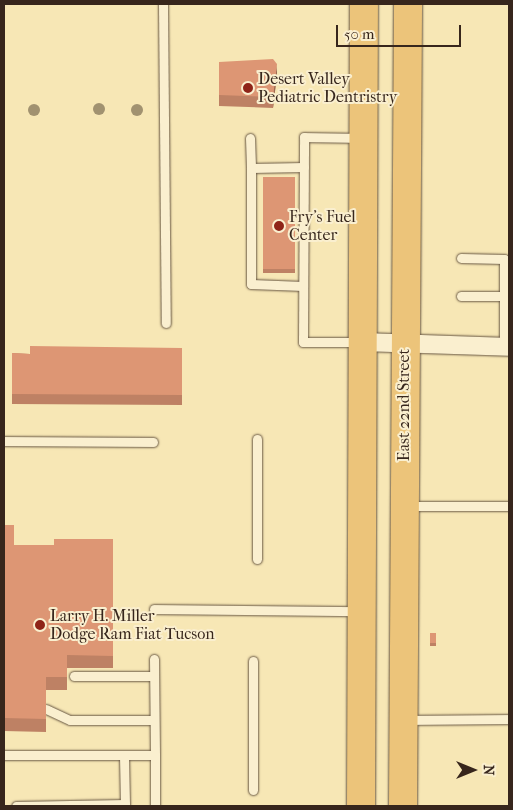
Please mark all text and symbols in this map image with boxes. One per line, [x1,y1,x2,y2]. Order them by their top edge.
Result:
scale bar [338,15,463,47]
text: 50 m [344,25,374,43]
place label: Desert Valley Pediatric Dentristry [258,69,397,107]
marker: Desert Valley Pediatric Dentristry [242,82,254,94]
place label: Fry's Fuel Center [289,207,356,245]
marker: Fry's Fuel Center [273,220,285,232]
street label: East 22nd Street [394,349,414,461]
place label: Larry H. Miller Dodge Ram Fiat Tucson [50,606,214,644]
marker: Larry H. Miller Dodge Ram Fiat Tucson [34,619,46,631]
north arrow [448,745,498,795]
text: N [480,765,497,775]

